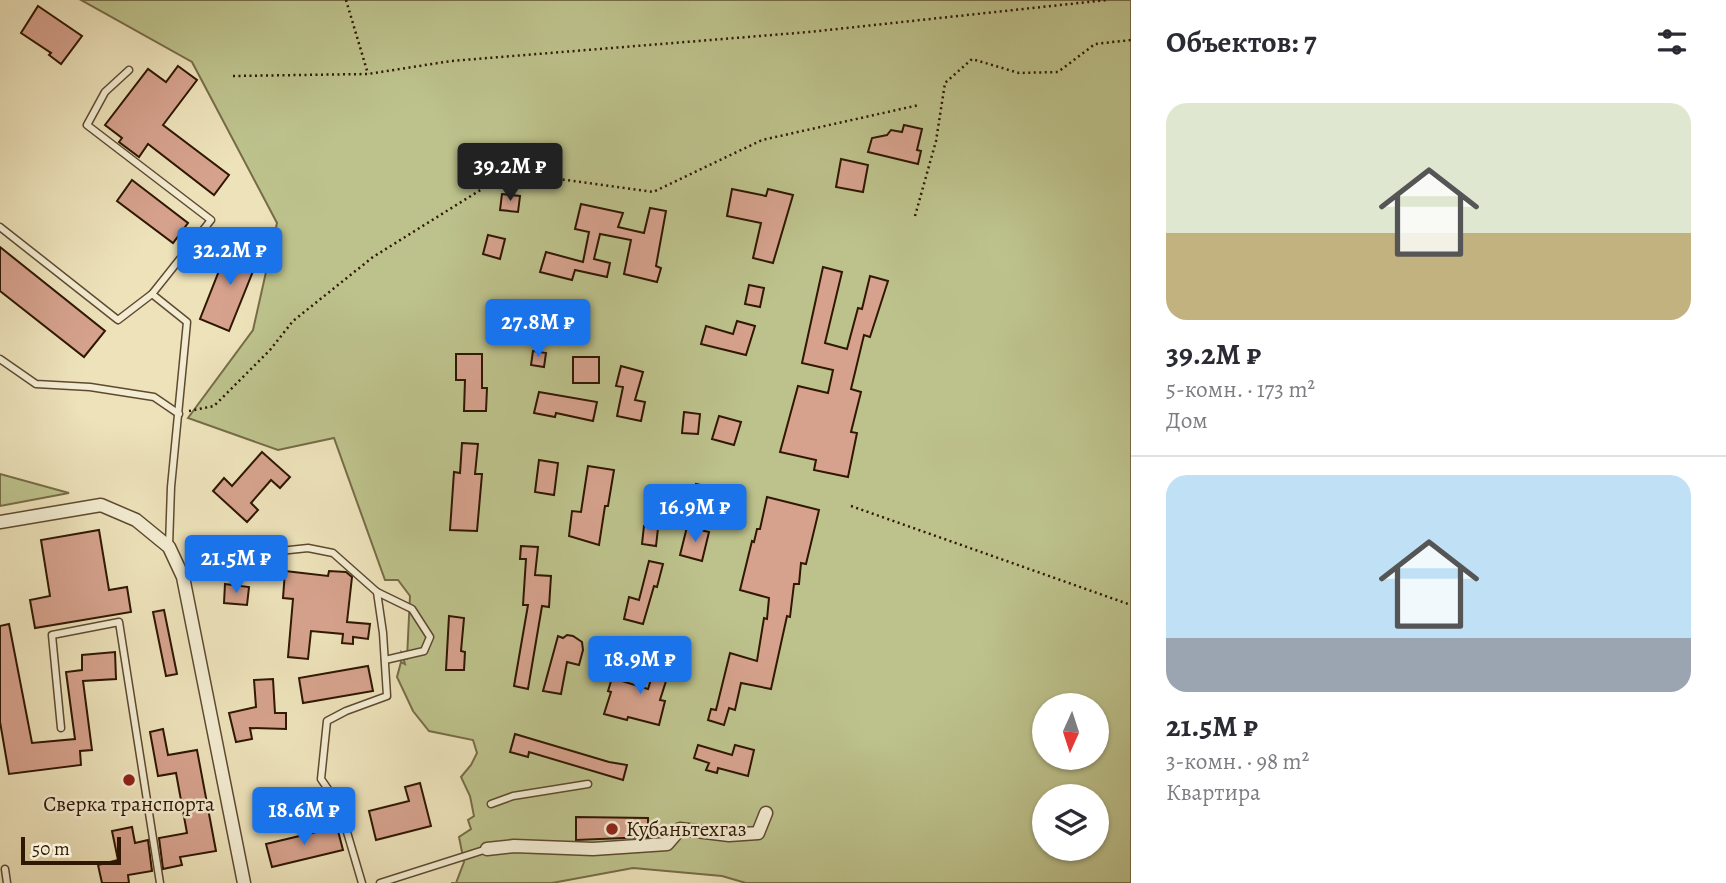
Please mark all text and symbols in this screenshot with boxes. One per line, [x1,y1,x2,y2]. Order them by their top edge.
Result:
text: Объектов: 7 [1166,22,1316,62]
icon: filters [1653,23,1691,61]
pin: 39.2M ₽ [445,144,575,203]
icon: home [1366,149,1492,275]
text: 39.2M ₽ [473,150,547,181]
pin: 32.2M ₽ [165,228,295,287]
text: 32.2M ₽ [193,234,267,265]
pin: 27.8M ₽ [473,300,603,359]
text: 27.8M ₽ [501,306,575,337]
text: 39.2M ₽ [1166,334,1261,374]
text: 5-комн. · 173 m² [1166,374,1315,405]
text: Дом [1166,405,1208,436]
pin: 16.9M ₽ [630,484,760,544]
text: 16.9M ₽ [660,491,730,522]
icon: home [1366,521,1492,647]
pin: 21.5M ₽ [171,536,301,595]
text: 21.5M ₽ [201,542,271,573]
pin: 18.9M ₽ [575,636,705,696]
text: 18.9M ₽ [604,643,676,674]
north arrow [1032,693,1110,770]
map controls [1032,693,1109,861]
text: 21.5M ₽ [1166,706,1258,746]
text: 3-комн. · 98 m² [1166,746,1309,777]
marker: Сверка транспорта [121,772,137,788]
text: Квартира [1166,777,1261,808]
button: layers [1032,784,1109,861]
pin: 18.6M ₽ [239,788,369,847]
place label: Сверка транспорта [43,790,215,818]
text: 18.6M ₽ [268,794,340,825]
place label: Кубаньтехгаз [626,815,747,843]
marker: Кубаньтехгаз [604,821,620,837]
scale bar [21,834,121,866]
text: 50 m [32,836,70,862]

